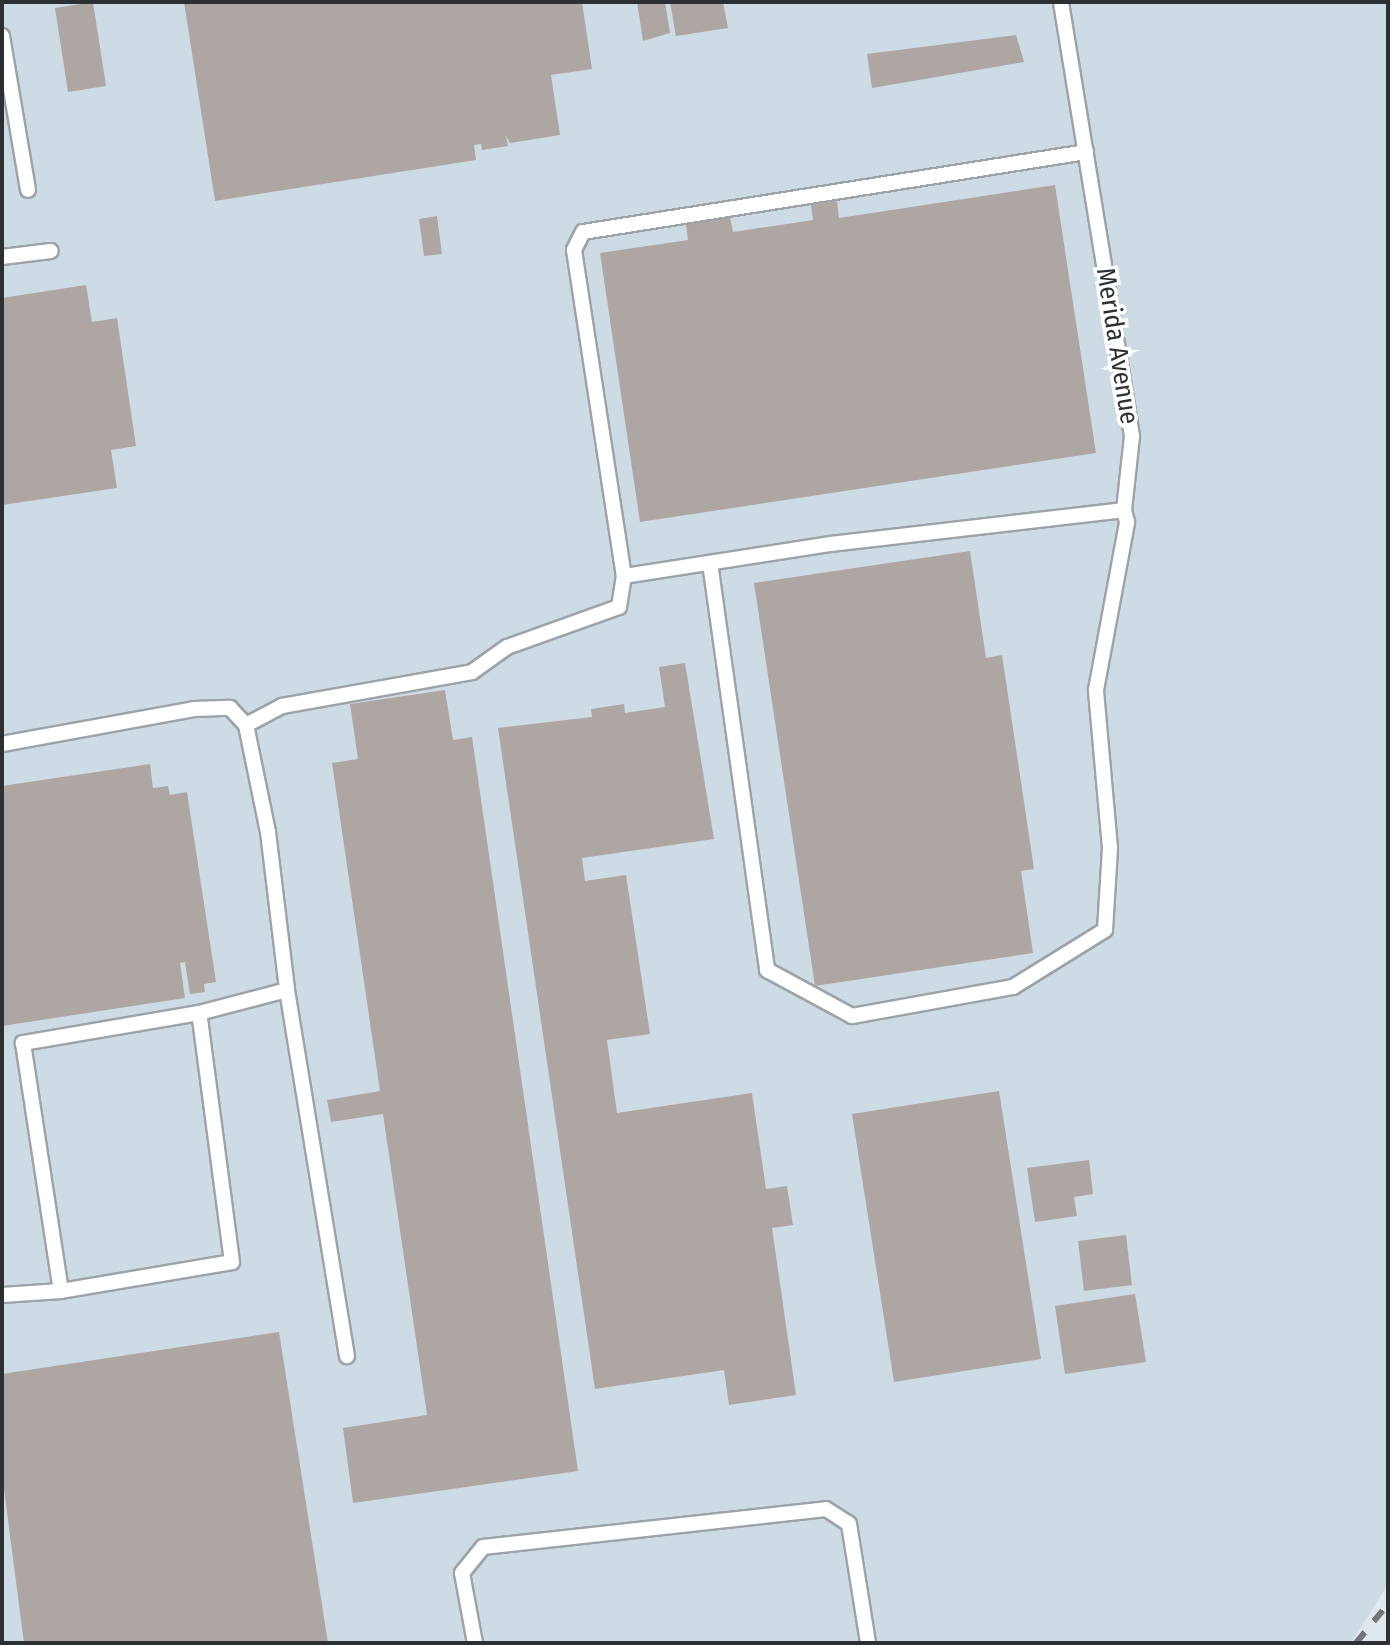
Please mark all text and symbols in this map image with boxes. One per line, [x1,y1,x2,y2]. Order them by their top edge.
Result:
street label: Merida Avenue [1089,266,1145,426]

